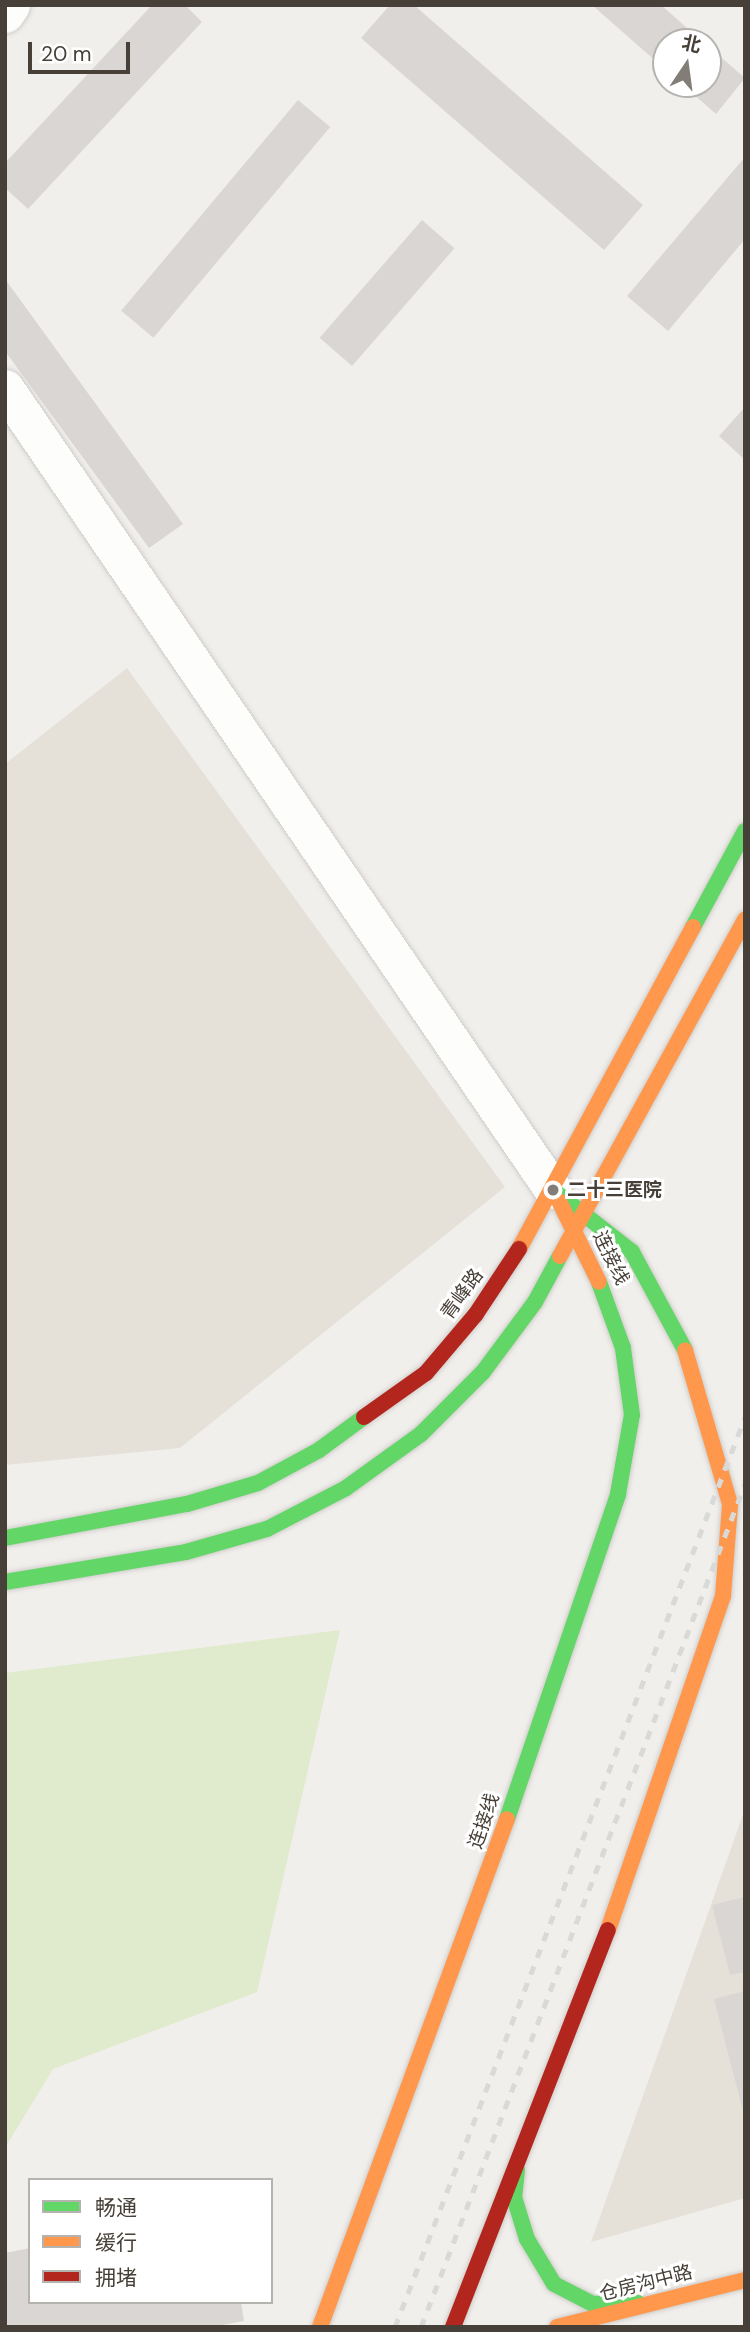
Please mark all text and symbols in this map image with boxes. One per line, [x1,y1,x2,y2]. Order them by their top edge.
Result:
scale bar [32,28,133,72]
north arrow [652,28,722,98]
text: 北 [679,30,703,58]
text: 20 m [41,40,92,68]
place label: 二十三医院 [567,1179,662,1201]
marker: 二十三医院 [545,1182,561,1198]
street label: 连接线 [588,1227,634,1289]
street label: 青峰路 [436,1264,488,1324]
street label: 连接线 [464,1790,504,1852]
legend [28,2178,273,2304]
text: 畅通 [95,2194,137,2222]
text: 缓行 [95,2229,137,2257]
street label: 仓房沟中路 [597,2260,695,2306]
text: 拥堵 [95,2264,137,2292]

